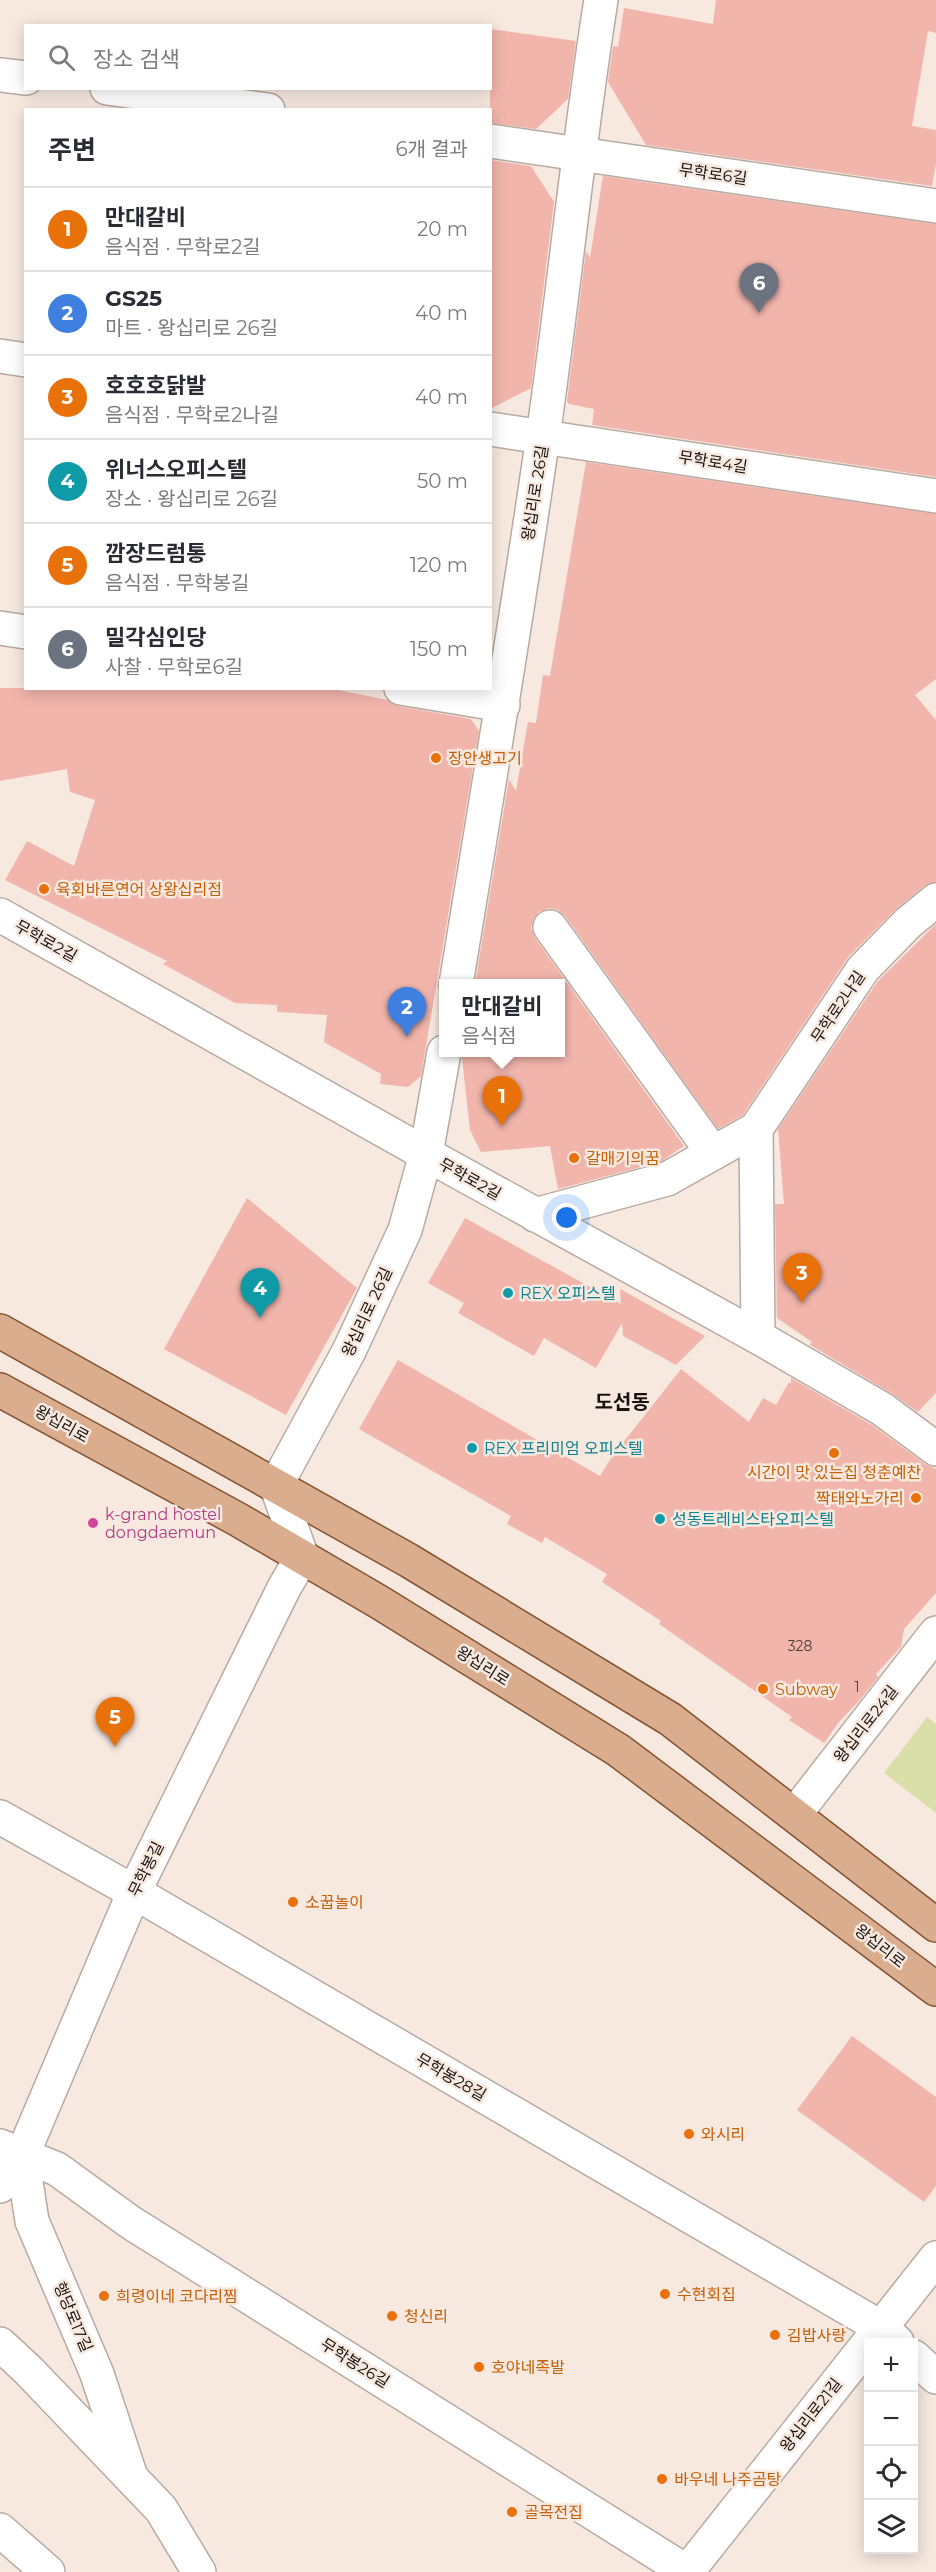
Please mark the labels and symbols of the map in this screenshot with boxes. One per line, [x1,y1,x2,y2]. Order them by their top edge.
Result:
street label: 무학로6길 [678,160,748,188]
pin: 6 [740,264,778,313]
street label: 왕십리로 26길 [518,444,552,542]
street label: 무학로4길 [677,447,749,477]
place label: 장안생고기 [448,749,522,768]
marker: 장안생고기 [429,751,443,765]
place label: 육회바른연어 상왕십리점 [56,880,222,899]
marker: 육회바른연어 상왕십리점 [37,882,51,896]
street label: 무학로2길 [12,916,80,966]
street label: 무학로2나길 [807,967,869,1047]
pin: 2 [388,988,426,1037]
pin: 1 [482,1076,522,1126]
place label: 갈매기의꿈 [586,1149,660,1168]
marker: 갈매기의꿈 [567,1151,581,1165]
street label: 무학로2길 [436,1154,504,1204]
your location [552,1203,581,1232]
pin: 3 [782,1254,822,1303]
street label: 왕십리로 26길 [338,1264,396,1360]
pin: 4 [240,1268,280,1318]
place label: REX 오피스텔 [520,1284,616,1303]
marker: REX 오피스텔 [501,1286,515,1300]
district label: 도선동 [594,1390,650,1414]
street label: 왕십리로 [32,1401,93,1447]
place label: REX 프리미엄 오피스텔 [484,1439,643,1458]
marker: REX 프리미엄 오피스텔 [465,1441,479,1455]
marker: 시간이 맛 있는집 청춘예찬 [827,1446,841,1460]
place label: 시간이 맛 있는집 청춘예찬 [747,1463,922,1482]
place label: 짝태와노가리 [816,1489,904,1508]
marker: 짝태와노가리 [909,1491,923,1505]
place label: k-grand hostel dongdaemun [105,1505,221,1542]
place label: 성동트레비스타오피스텔 [672,1510,834,1529]
marker: 성동트레비스타오피스텔 [653,1512,667,1526]
marker: k-grand hostel dongdaemun [86,1516,100,1530]
house number: 328 [788,1637,812,1655]
street label: 왕십리로 [453,1642,513,1690]
house number: 1 [854,1678,860,1696]
place label: Subway [775,1680,838,1699]
marker: Subway [756,1682,770,1696]
street label: 왕십리로24길 [830,1682,902,1766]
pin: 5 [96,1698,134,1747]
street label: 무학봉길 [125,1838,167,1900]
place label: 소꿉놀이 [305,1893,364,1912]
marker: 소꿉놀이 [286,1895,300,1909]
street label: 왕십리로 [851,1920,909,1972]
street label: 무학봉28길 [412,2049,490,2105]
place label: 와시리 [701,2125,745,2144]
marker: 와시리 [682,2127,696,2141]
street label: 행당로17길 [50,2279,96,2355]
place label: 수현회집 [677,2285,736,2304]
place label: 희령이네 코다리찜 [116,2287,238,2306]
marker: 수현회집 [658,2287,672,2301]
marker: 희령이네 코다리찜 [97,2289,111,2303]
place label: 청신리 [404,2307,448,2326]
marker: 청신리 [385,2309,399,2323]
place label: 김밥사랑 [787,2326,846,2345]
marker: 김밥사랑 [768,2328,782,2342]
street label: 무학봉26길 [317,2334,393,2392]
place label: 호야네족발 [491,2358,565,2377]
marker: 호야네족발 [472,2360,486,2374]
street label: 왕십리로21길 [776,2374,846,2456]
place label: 바우네 나주곰탕 [674,2470,782,2489]
marker: 바우네 나주곰탕 [655,2472,669,2486]
place label: 골목전집 [524,2503,583,2522]
marker: 골목전집 [505,2505,519,2519]

